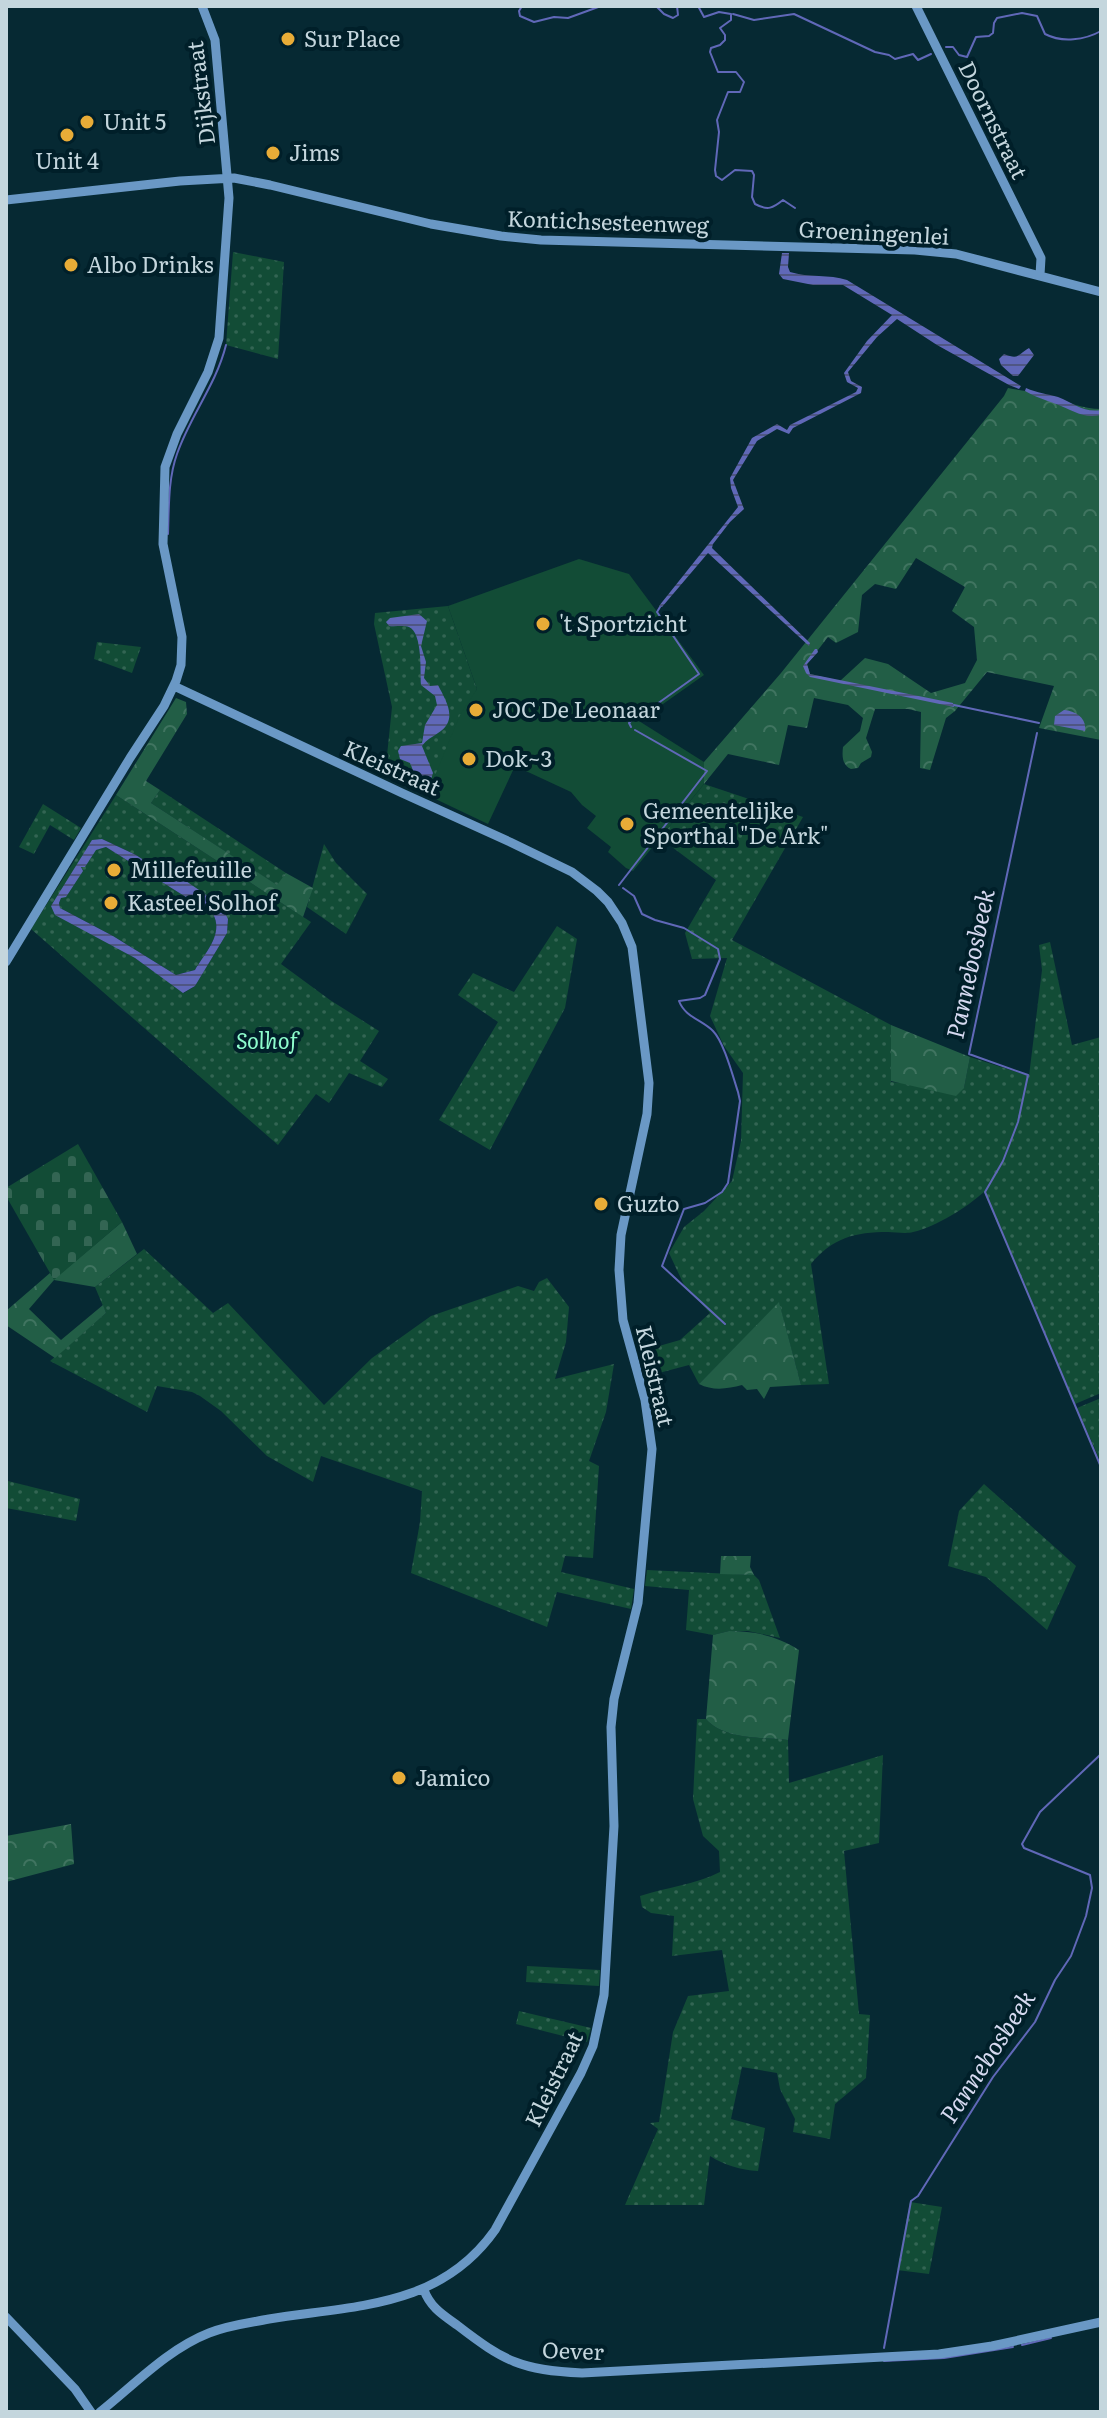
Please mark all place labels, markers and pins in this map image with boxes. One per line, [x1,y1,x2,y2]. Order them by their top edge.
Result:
place label: Sur Place [304,21,400,54]
marker: Sur Place [279,30,297,48]
place label: Unit 5 [103,104,166,137]
marker: Unit 5 [78,113,96,131]
marker: Unit 4 [58,126,76,144]
place label: Jims [289,135,340,168]
place label: Unit 4 [35,143,99,176]
marker: Jims [264,144,282,162]
place label: Albo Drinks [87,247,214,280]
marker: Albo Drinks [62,256,80,274]
place label: 't Sportzicht [559,606,687,639]
marker: 't Sportzicht [534,615,552,633]
place label: JOC De Leonaar [492,692,661,725]
marker: JOC De Leonaar [467,701,485,719]
place label: Dok~3 [485,741,553,774]
marker: Dok~3 [460,750,478,768]
place label: Gemeentelijke Sporthal "De Ark" [643,793,828,851]
marker: Gemeentelijke Sporthal "De Ark" [618,815,636,833]
place label: Millefeuille [130,852,252,885]
marker: Millefeuille [105,861,123,879]
place label: Kasteel Solhof [127,885,278,918]
marker: Kasteel Solhof [102,894,120,912]
place label: Guzto [617,1186,680,1219]
marker: Guzto [592,1195,610,1213]
place label: Jamico [415,1760,490,1793]
marker: Jamico [390,1769,408,1787]

